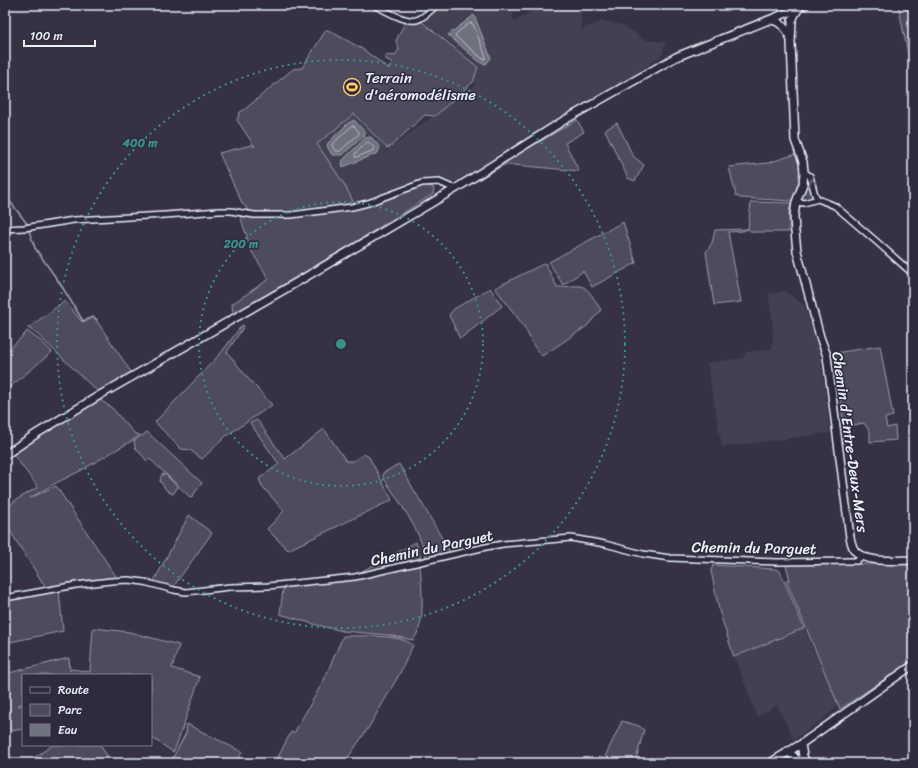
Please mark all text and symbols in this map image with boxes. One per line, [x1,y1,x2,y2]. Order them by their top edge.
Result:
scale bar [24,22,95,48]
text: 100 m [30,25,63,47]
place label: Terrain d'aéromodélisme [365,65,476,108]
sports icon: Terrain d'aéromodélisme [342,77,362,97]
text: 400 m [121,132,158,154]
one-way arrow [808,179,817,186]
text: 200 m [223,233,259,255]
centre of rings [334,337,348,351]
street label: Chemin d'Entre-Deux-Mers [824,350,876,534]
street label: Chemin du Parguet [368,522,496,574]
street label: Chemin du Parguet [691,534,817,562]
legend [22,674,152,746]
text: Route [58,679,89,701]
text: Parc [58,699,82,721]
text: Eau [58,719,78,741]

